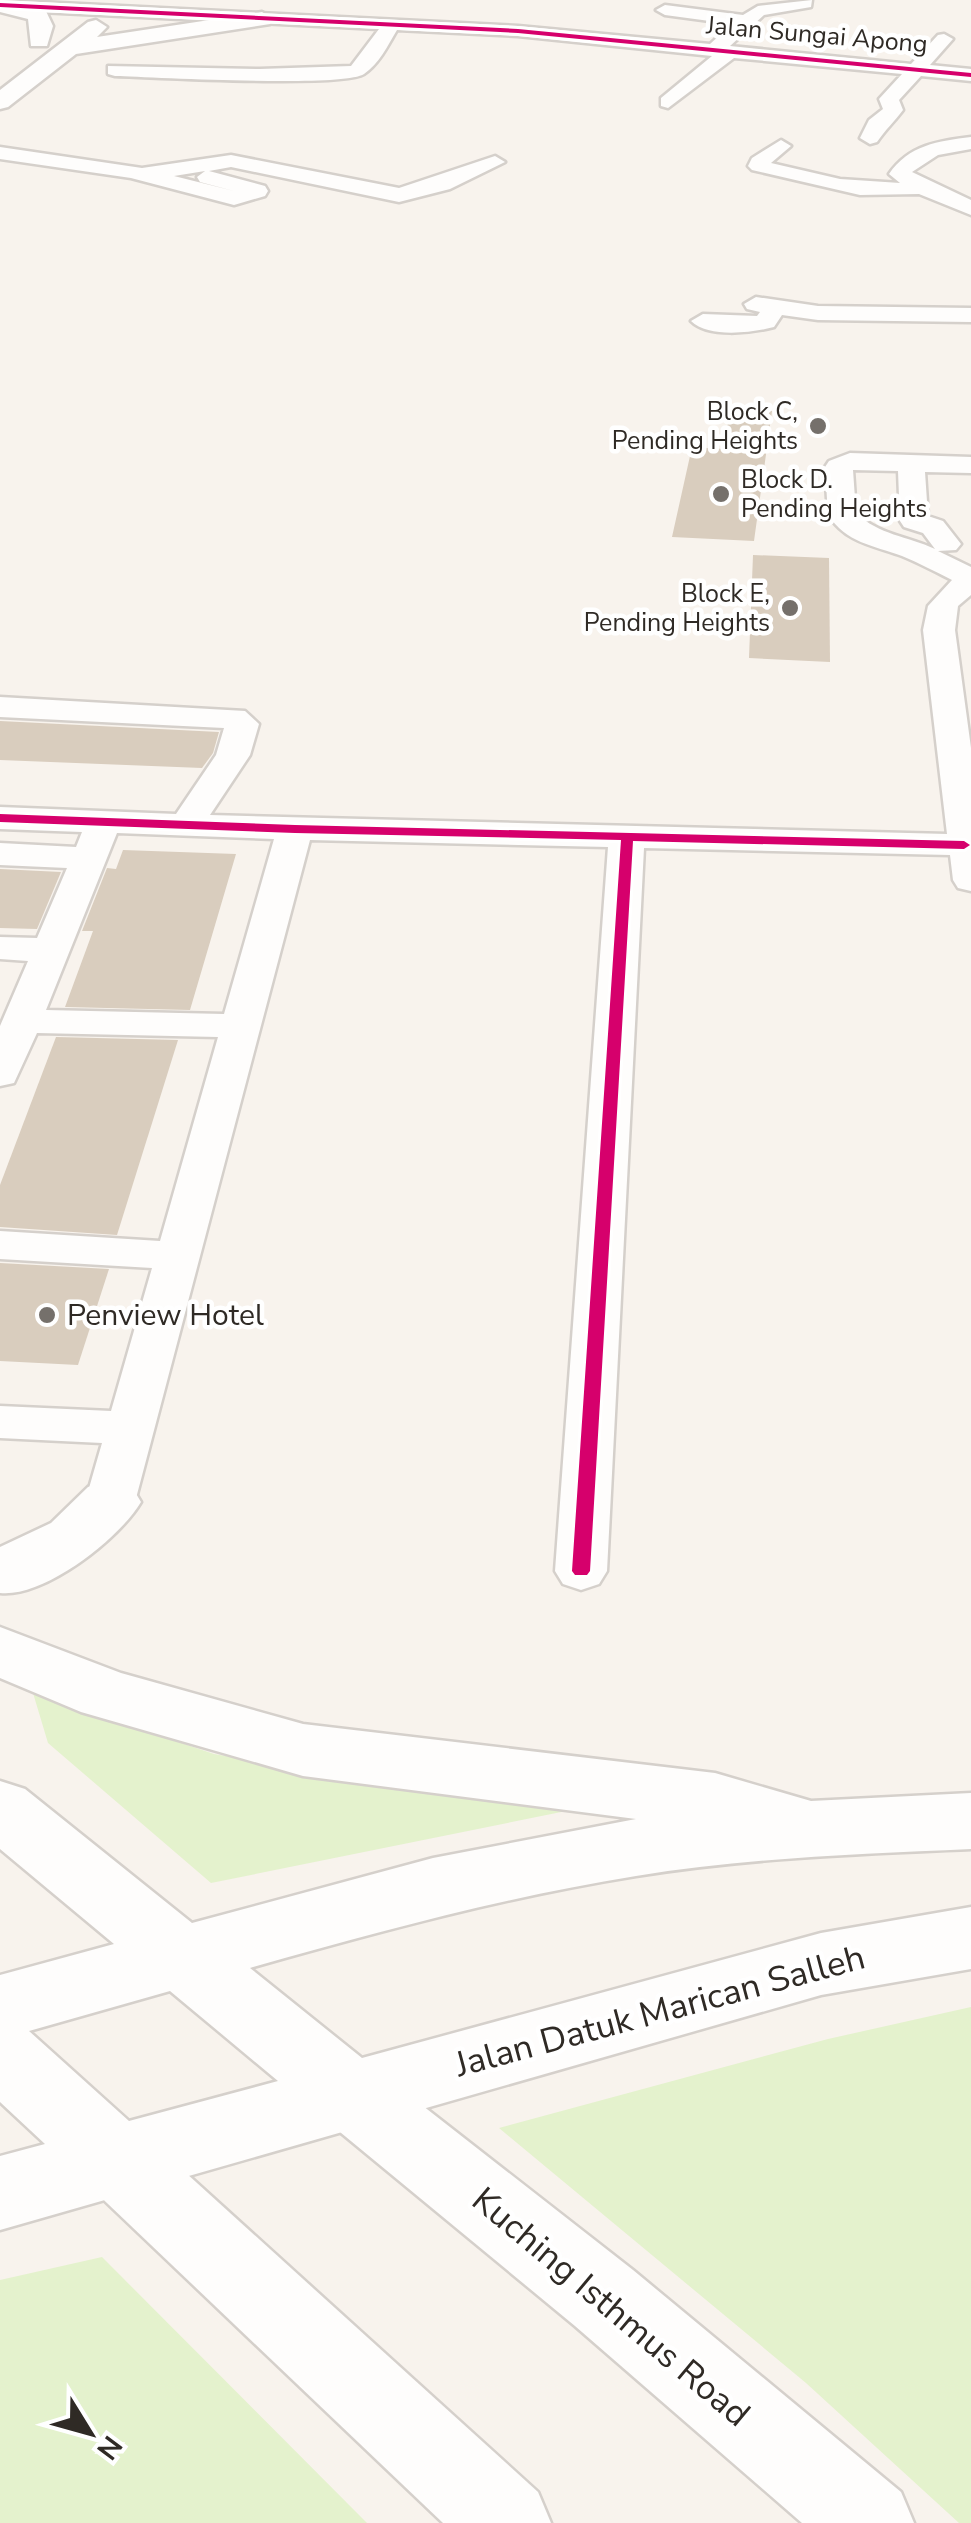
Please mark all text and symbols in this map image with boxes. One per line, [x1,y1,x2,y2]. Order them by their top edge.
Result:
street label: Jalan Sungai Apong [704,8,929,62]
place label: Block C, Pending Heights [612,395,798,458]
marker: Block C, Pending Heights [807,415,829,437]
place label: Block D. Pending Heights [741,463,927,526]
marker: Block D. Pending Heights [710,483,732,505]
place label: Block E, Pending Heights [584,577,770,640]
marker: Block E, Pending Heights [779,597,801,619]
place label: Penview Hotel [67,1295,264,1336]
marker: Penview Hotel [36,1304,58,1326]
street label: Jalan Datuk Marican Salleh [449,1934,870,2089]
street label: Kuching Isthmus Road [462,2177,760,2437]
north arrow [40,2383,140,2483]
text: N [88,2428,131,2467]

